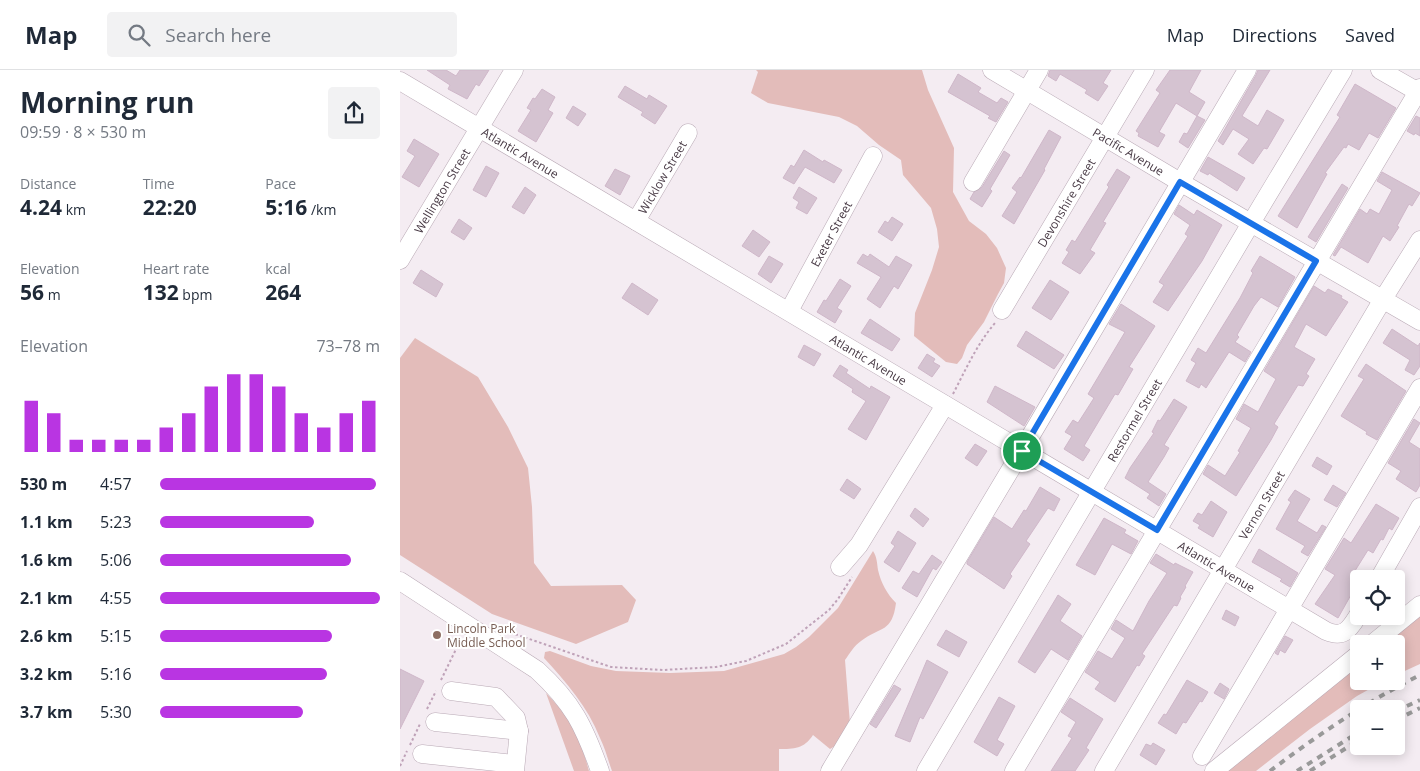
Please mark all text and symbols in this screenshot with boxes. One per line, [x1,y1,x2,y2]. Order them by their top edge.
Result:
search box [107,12,457,57]
text: Map [25,18,77,51]
icon: search [125,21,153,49]
text: Search here [165,22,271,48]
text: Map [1167,23,1204,47]
text: Directions [1232,23,1317,47]
text: Saved [1345,23,1395,47]
text: Morning run [20,83,194,121]
button: share [328,87,380,139]
text: 09:59 · 8 × 530 m [20,121,146,143]
street label: Atlantic Avenue [479,123,562,182]
street label: Pacific Avenue [1090,123,1168,179]
street label: Wicklow Street [634,137,690,217]
street label: Wellington Street [410,145,474,236]
street label: Devonshire Street [1033,155,1099,250]
text: Distance [20,174,76,193]
text: Time [143,174,175,193]
text: Pace [265,174,296,193]
text: 4.24 [20,193,62,221]
text: 22:20 [143,193,197,221]
text: 5:16 [265,193,307,221]
street label: Exeter Street [806,198,856,269]
text: km [62,200,86,219]
text: /km [307,200,336,219]
text: Elevation [20,259,79,278]
text: Heart rate [143,259,209,278]
text: kcal [265,259,291,278]
text: 56 [20,278,44,306]
text: 132 [143,278,179,306]
text: 264 [265,278,301,306]
text: m [44,285,61,304]
text: bpm [179,285,212,304]
street label: Atlantic Avenue [827,330,911,389]
text: Elevation [20,335,88,357]
text: 73–78 m [316,335,380,357]
street label: Restormel Street [1103,375,1165,465]
pin [1001,430,1043,472]
icon: arrive [1008,437,1036,465]
street label: Vernon Street [1234,467,1288,543]
text: 530 m [20,473,67,495]
text: 4:57 [100,473,132,495]
text: 1.1 km [20,511,73,533]
text: 5:23 [100,511,132,533]
street label: Atlantic Avenue [1175,537,1259,596]
text: 1.6 km [20,549,73,571]
text: 5:06 [100,549,132,571]
map controls [1350,570,1405,755]
button: locate [1350,570,1405,625]
text: 2.1 km [20,587,73,609]
text: 4:55 [100,587,132,609]
place label: Lincoln Park Middle School [447,620,526,651]
text: 2.6 km [20,625,73,647]
text: 5:15 [100,625,132,647]
marker: Lincoln Park Middle School [431,629,443,641]
button: + [1350,635,1405,690]
text: 3.2 km [20,663,73,685]
text: 5:16 [100,663,132,685]
button: − [1350,700,1405,755]
text: 3.7 km [20,701,73,723]
text: 5:30 [100,701,132,723]

